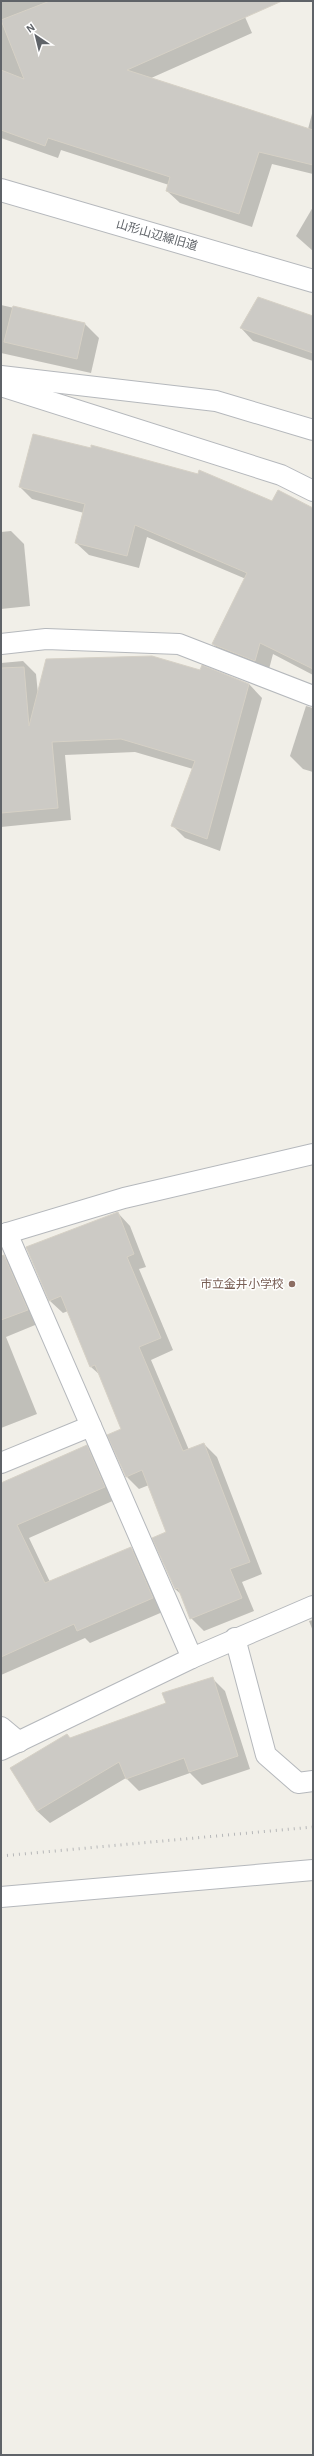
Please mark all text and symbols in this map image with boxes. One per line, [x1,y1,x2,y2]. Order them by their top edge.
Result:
north arrow [16,16,56,56]
text: N [24,22,37,35]
street label: 山形山辺線旧道 [115,217,199,252]
place label: 市立金井小学校 [200,1277,284,1290]
marker: 市立金井小学校 [287,1279,297,1289]

